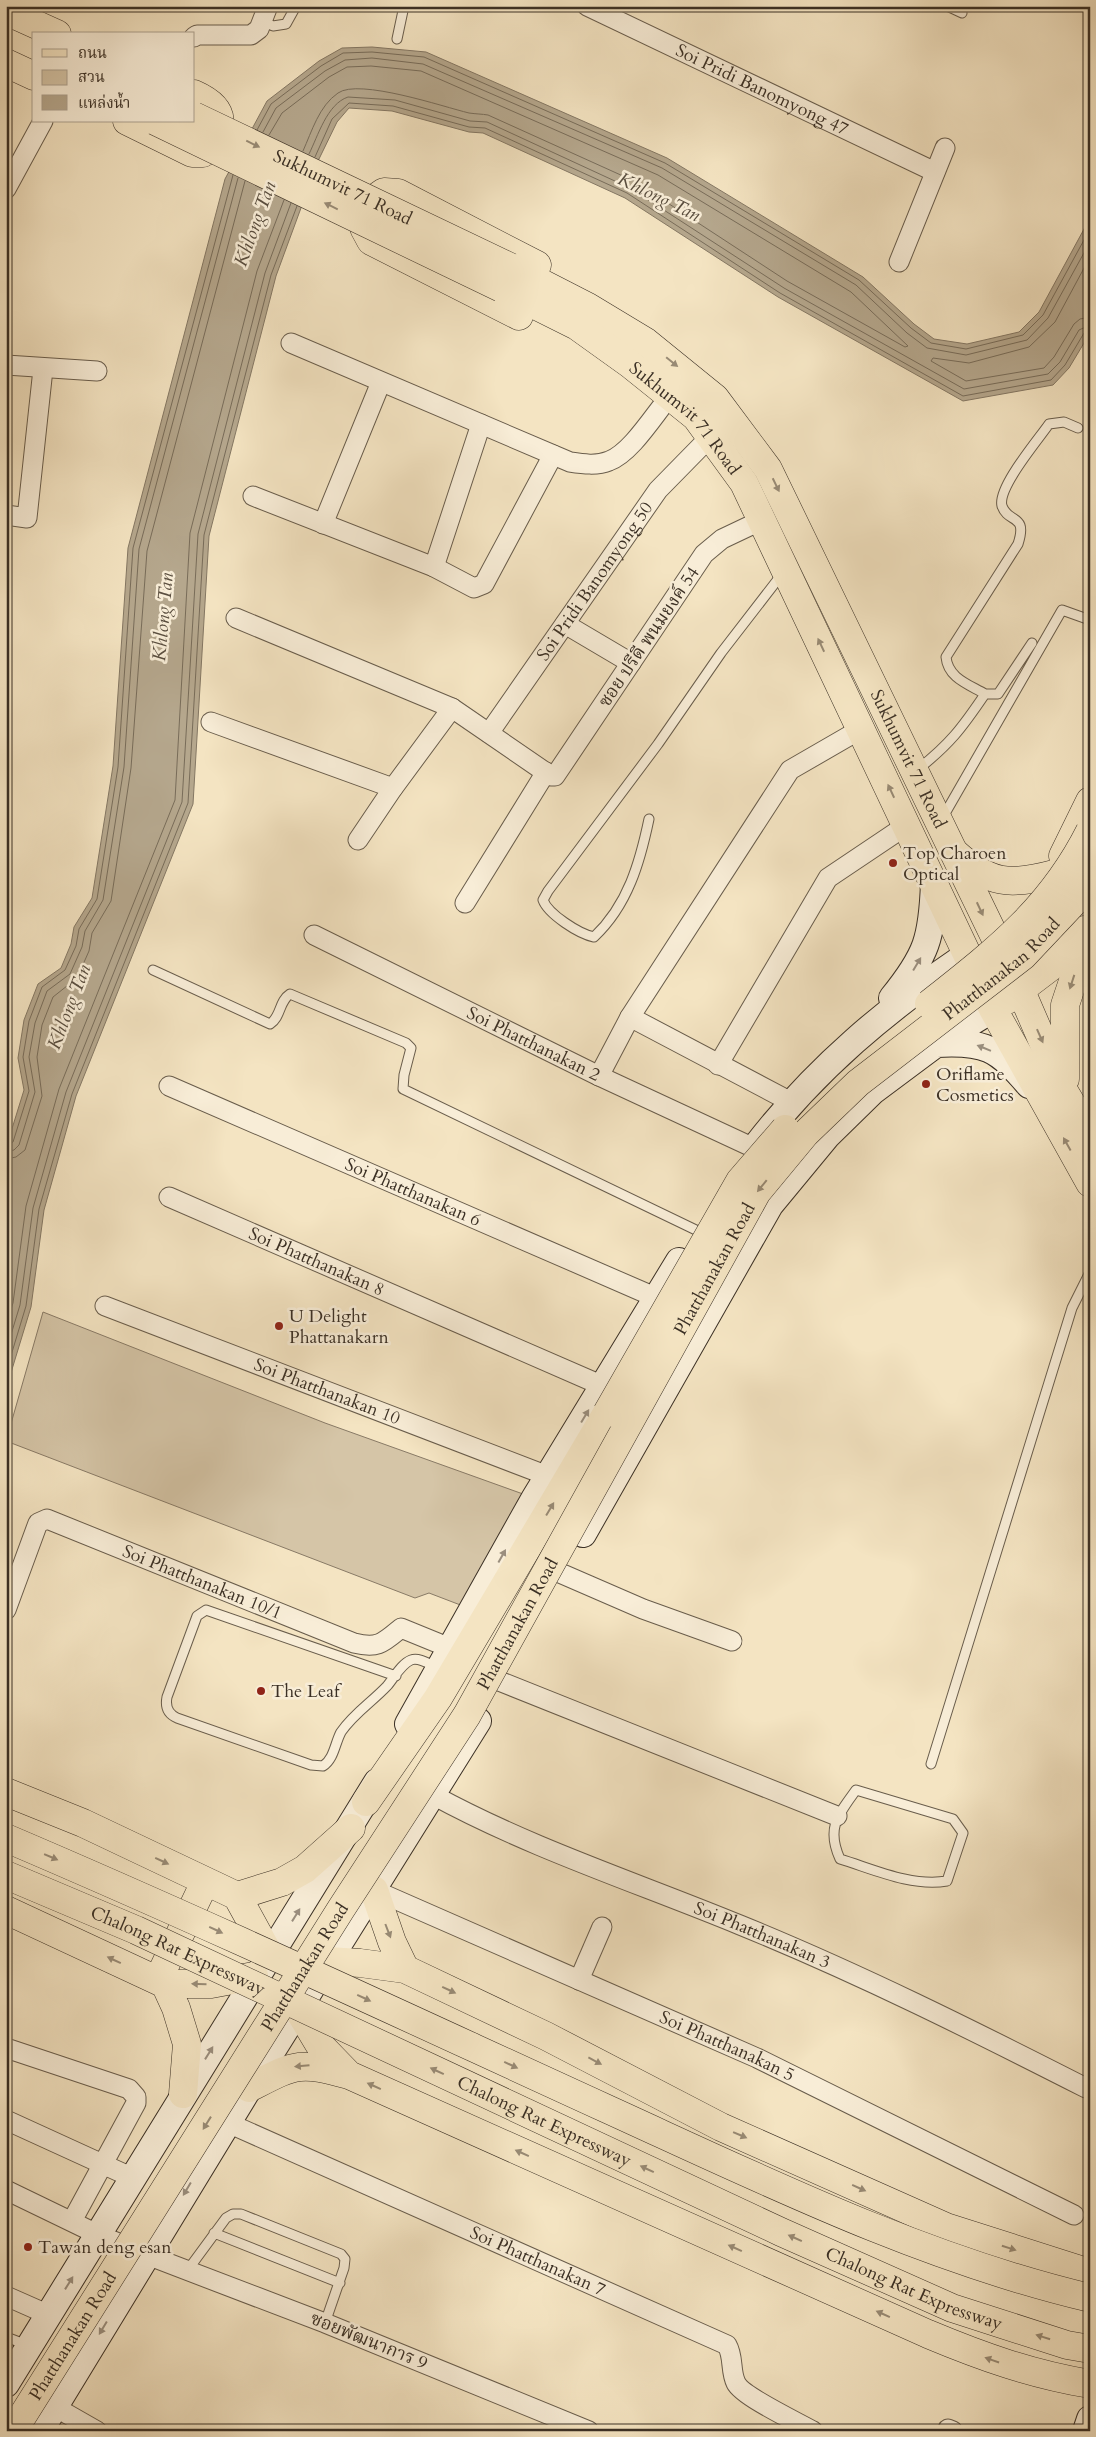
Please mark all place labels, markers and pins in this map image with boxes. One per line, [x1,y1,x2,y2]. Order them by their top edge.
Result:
place label: Top Charoen Optical [903,841,1007,887]
marker: Top Charoen Optical [887,857,899,869]
place label: Oriflame Cosmetics [936,1062,1014,1108]
marker: Oriflame Cosmetics [920,1078,932,1090]
place label: U Delight Phattanakarn [289,1304,389,1350]
marker: U Delight Phattanakarn [273,1320,285,1332]
place label: The Leaf [271,1679,343,1704]
marker: The Leaf [255,1685,267,1697]
place label: Tawan deng esan [38,2235,172,2260]
marker: Tawan deng esan [22,2241,34,2253]

